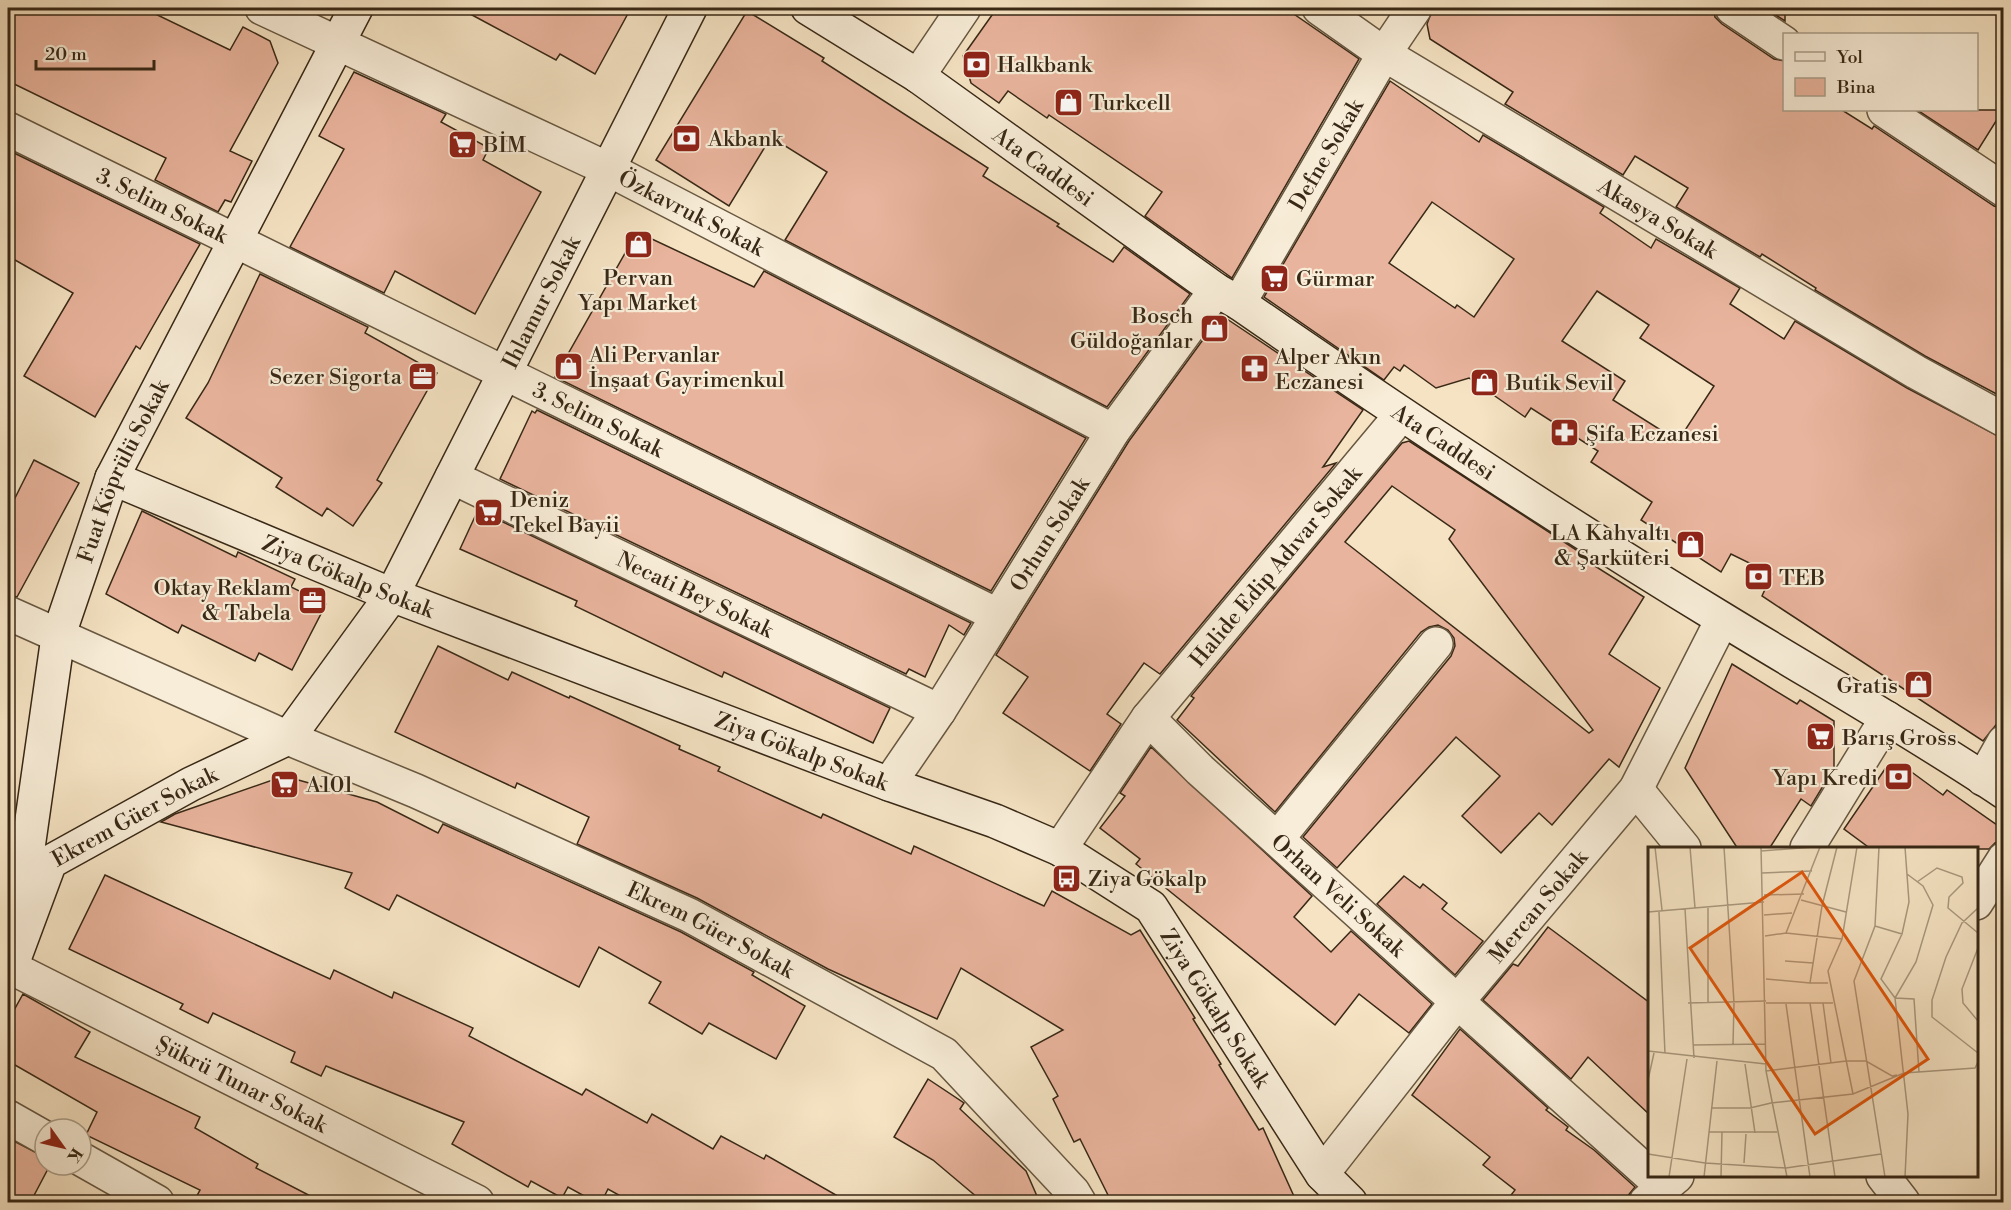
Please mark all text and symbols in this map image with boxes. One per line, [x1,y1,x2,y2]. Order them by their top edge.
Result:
scale bar [36,33,154,71]
legend [1783,33,1978,111]
text: 20 m [45,43,87,66]
text: Yol [1836,46,1864,69]
bank icon: Halkbank [960,48,992,80]
place label: Halkbank [997,52,1094,79]
text: Bina [1836,76,1876,99]
shop icon: Turkcell [1052,86,1084,118]
place label: Turkcell [1089,90,1171,117]
street label: Defne Sokak [1284,93,1371,216]
street label: Ata Caddesi [986,121,1099,213]
bank icon: Akbank [671,122,703,154]
place label: Akbank [707,126,784,153]
supermarket icon: BİM [446,128,478,160]
place label: BİM [482,131,527,159]
street label: 3. Selim Sokak [92,163,233,251]
street label: Özkavruk Sokak [614,164,770,263]
street label: Akasya Sokak [1592,173,1723,266]
shop icon: Pervan Yapı Market [622,229,654,261]
street label: Ihlamur Sokak [497,231,588,373]
supermarket icon: Gürmar [1259,262,1291,294]
place label: Pervan Yapı Market [578,265,698,317]
place label: Gürmar [1296,266,1375,293]
place label: Bosch Güldoğanlar [1070,303,1193,355]
shop icon: Bosch Güldoğanlar [1198,312,1230,344]
place label: Ali Pervanlar İnşaat Gayrimenkul [588,342,785,394]
place label: Alper Akın Eczanesi [1274,344,1381,396]
shop icon: Ali Pervanlar İnşaat Gayrimenkul [552,351,584,383]
pharmacy icon: Alper Akın Eczanesi [1238,353,1270,385]
office icon: Sezer Sigorta [407,360,439,392]
place label: Sezer Sigorta [270,364,403,391]
shop icon: Butik Sevil [1469,366,1501,398]
place label: Butik Sevil [1505,370,1614,397]
street label: Fuat Köprülü Sokak [72,374,176,566]
street label: 3. Selim Sokak [528,377,669,465]
street label: Ata Caddesi [1385,399,1500,487]
pharmacy icon: Şifa Eczanesi [1549,417,1581,449]
place label: Şifa Eczanesi [1586,421,1719,448]
street label: Halide Edip Adıvar Sokak [1184,460,1369,673]
street label: Orhun Sokak [1005,471,1097,597]
place label: Deniz Tekel Bayii [510,487,620,539]
supermarket icon: Deniz Tekel Bayii [473,496,505,528]
place label: LA Kahvaltı & Şarküteri [1550,520,1670,572]
shop icon: LA Kahvaltı & Şarküteri [1675,529,1707,561]
street label: Ziya Gökalp Sokak [258,530,439,625]
street label: Necati Bey Sokak [612,546,779,645]
bank icon: TEB [1742,561,1774,593]
place label: TEB [1779,565,1825,592]
place label: Oktay Reklam & Tabela [153,575,292,627]
office icon: Oktay Reklam & Tabela [296,584,328,616]
shop icon: Gratis [1903,669,1935,701]
place label: Gratis [1837,673,1898,700]
street label: Ziya Gökalp Sokak [711,707,893,798]
supermarket icon: Barış Gross [1805,721,1837,753]
place label: Barış Gross [1841,725,1957,752]
street label: Ekrem Güer Sokak [47,761,223,873]
bank icon: Yapı Kredi [1883,761,1915,793]
place label: Yapı Kredi [1772,765,1878,792]
supermarket icon: A101 [269,768,301,800]
place label: A101 [305,772,354,799]
street label: Orhan Veli Sokak [1265,829,1412,964]
street label: Mercan Sokak [1483,844,1595,969]
inset map [1648,847,1978,1177]
bus stop icon: Ziya Gökalp [1051,862,1083,894]
place label: Ziya Gökalp [1088,866,1207,893]
street label: Ekrem Güer Sokak [622,877,800,986]
street label: Ziya Gökalp Sokak [1154,924,1276,1095]
street label: Şükrü Tunar Sokak [151,1031,333,1140]
north arrow [33,1117,93,1177]
text: K [62,1144,87,1167]

